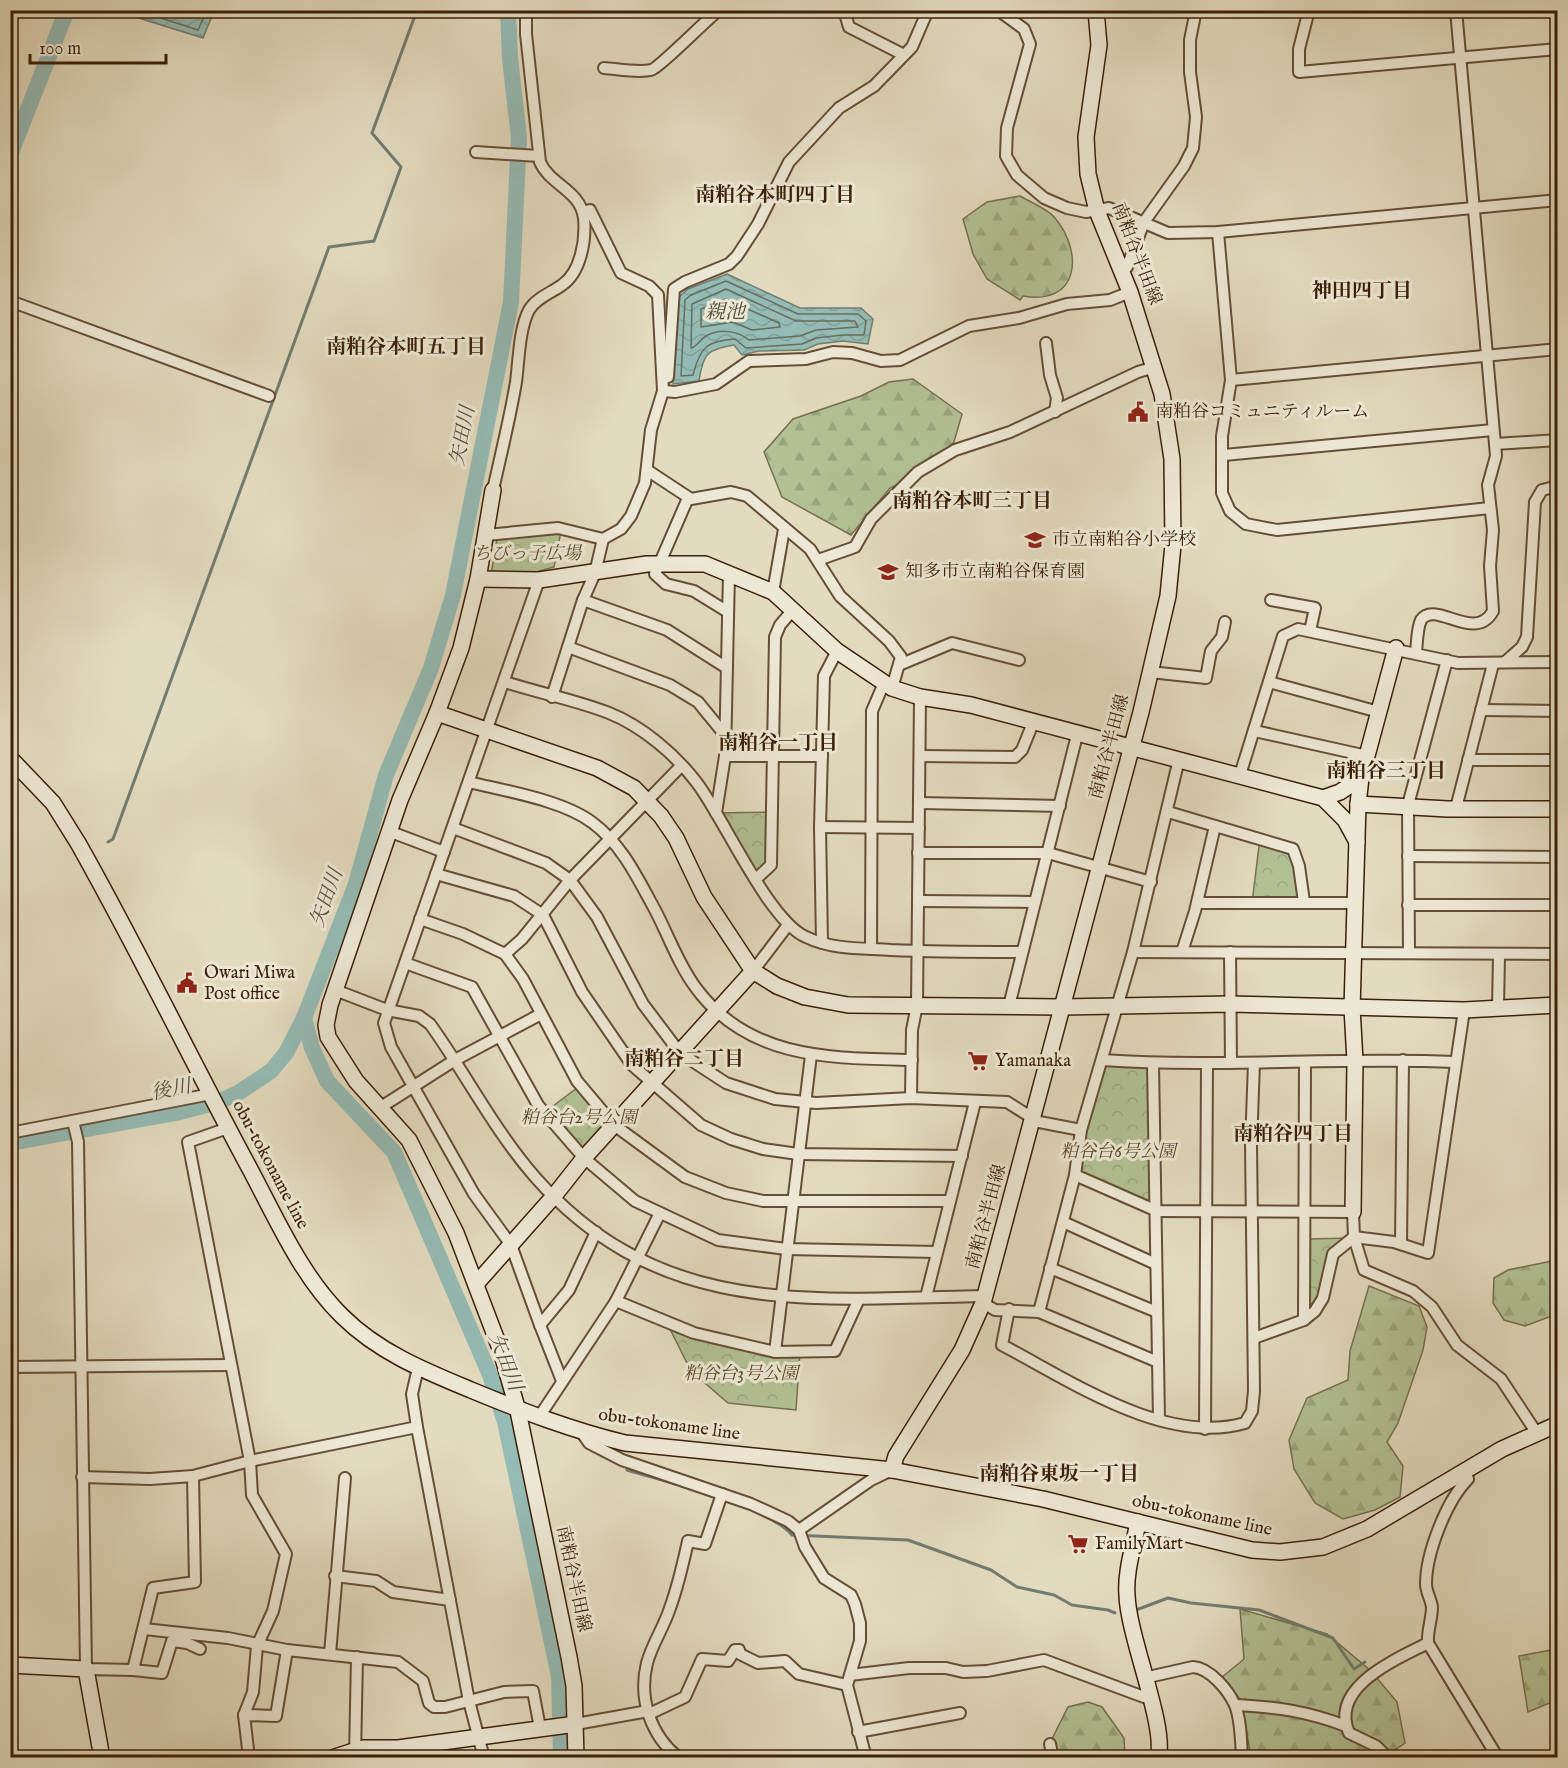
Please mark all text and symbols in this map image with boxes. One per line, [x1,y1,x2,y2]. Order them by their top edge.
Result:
scale bar [30,27,166,65]
text: 100 m [39,38,81,61]
district label: 南粕谷本町四丁目 [695,183,855,208]
street label: 南粕谷半田線 [1106,199,1166,309]
district label: 神田四丁目 [1312,279,1412,304]
water label: 親池 [705,300,747,325]
district label: 南粕谷本町五丁目 [326,335,486,360]
public building icon: 南粕谷コミュニティルーム [1126,400,1150,424]
place label: 南粕谷コミュニティルーム [1155,401,1369,424]
water label: 矢田川 [445,402,481,468]
district label: 南粕谷本町三丁目 [892,489,1052,514]
school or university icon: 市立南粕谷小学校 [1023,528,1047,552]
place label: 市立南粕谷小学校 [1052,529,1196,552]
park label: ちびっ子広場 [473,543,583,566]
school or university icon: 知多市立南粕谷保育園 [876,560,900,584]
place label: 知多市立南粕谷保育園 [905,561,1085,584]
street label: 南粕谷半田線 [1085,692,1135,802]
district label: 南粕谷一丁目 [718,731,838,756]
district label: 南粕谷三丁目 [1326,759,1446,784]
water label: 矢田川 [305,864,350,930]
place label: Owari Miwa Post office [204,962,295,1006]
public building icon: Owari Miwa Post office [175,971,199,995]
district label: 南粕谷二丁目 [624,1047,744,1072]
supermarket icon: Yamanaka [966,1049,990,1073]
place label: Yamanaka [995,1050,1071,1073]
water label: 後川 [149,1074,195,1106]
street label: obu-tokoname line [226,1097,314,1233]
park label: 粕谷台2号公園 [521,1107,640,1130]
district label: 南粕谷四丁目 [1233,1122,1353,1147]
park label: 粕谷台6号公園 [1060,1141,1179,1164]
street label: 南粕谷半田線 [962,1162,1012,1272]
water label: 矢田川 [483,1330,528,1396]
park label: 粕谷台3号公園 [684,1363,801,1386]
street label: obu-tokoname line [597,1404,741,1446]
district label: 南粕谷東坂一丁目 [979,1462,1139,1487]
street label: obu-tokoname line [1130,1490,1274,1542]
street label: 南粕谷半田線 [551,1524,595,1634]
supermarket icon: FamilyMart [1066,1532,1090,1556]
place label: FamilyMart [1095,1533,1183,1556]

